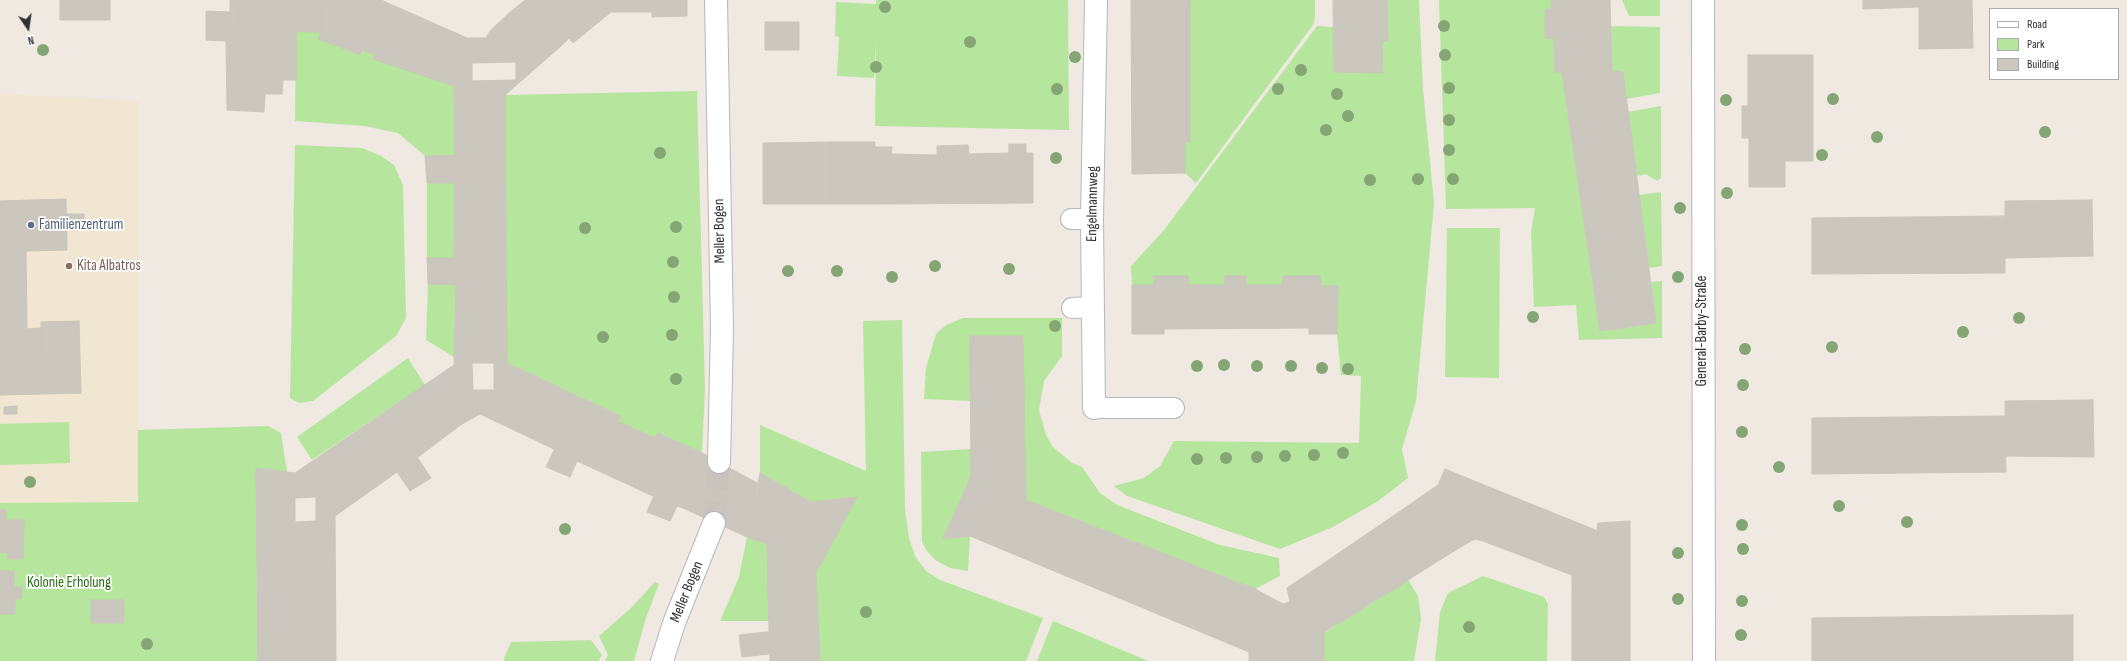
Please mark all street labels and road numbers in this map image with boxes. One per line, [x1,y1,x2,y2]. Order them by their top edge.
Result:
street label: Engelmannweg [1083,166,1103,242]
street label: Meller Bogen [710,199,730,263]
street label: General-Barby-Straße [1693,275,1711,387]
street label: Meller Bogen [667,559,707,625]

